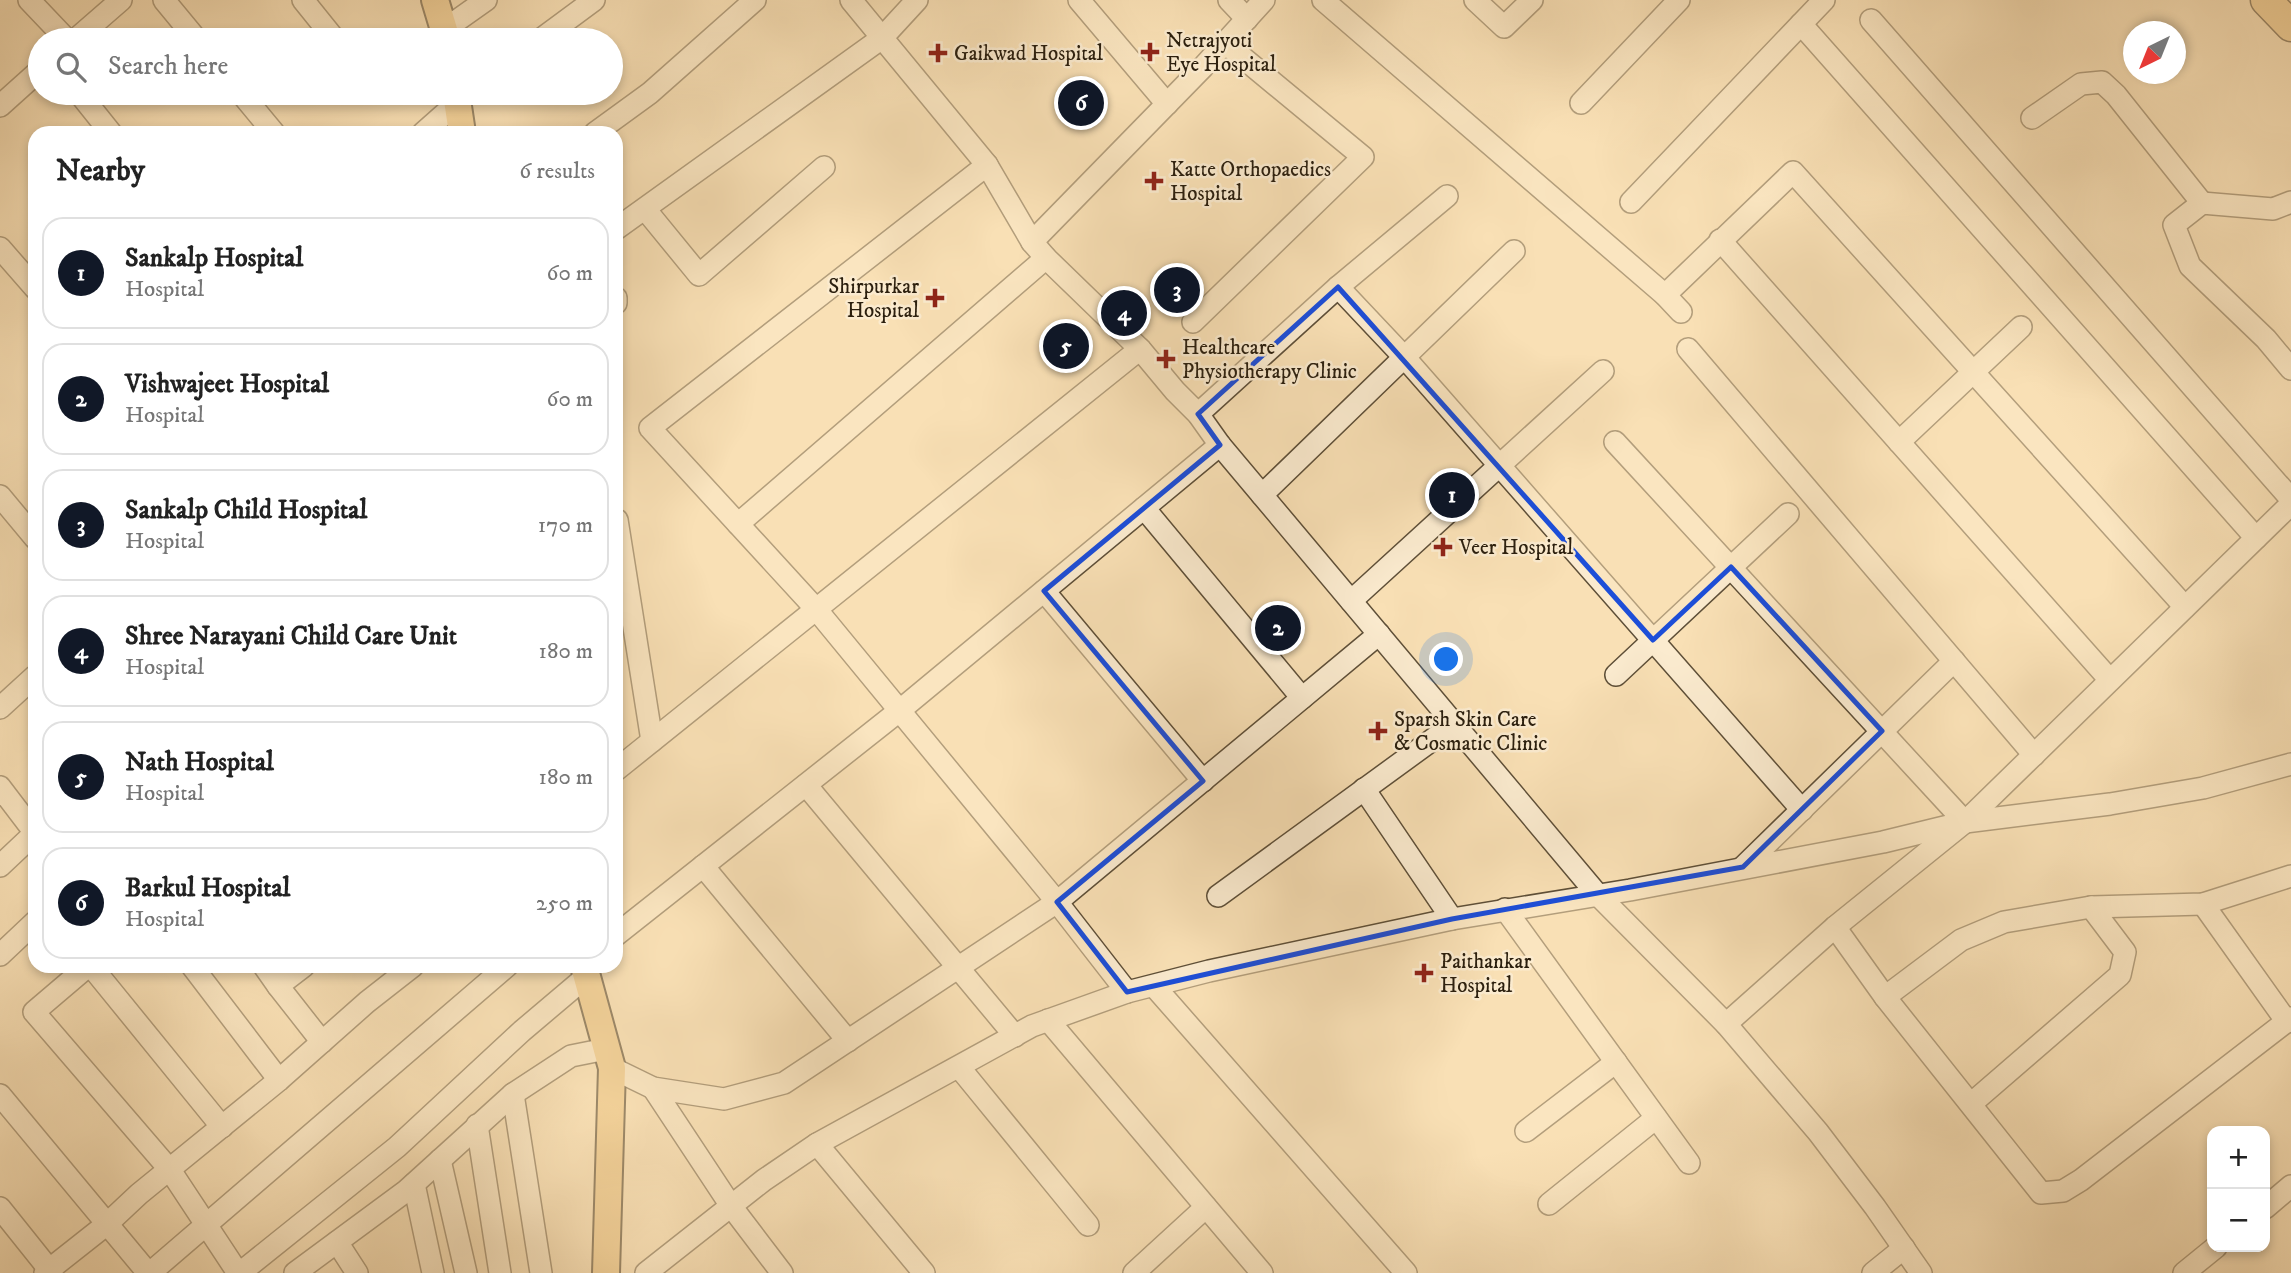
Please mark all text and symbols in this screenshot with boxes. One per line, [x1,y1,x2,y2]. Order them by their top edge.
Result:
north arrow [2123,21,2186,84]
search box [28,28,623,105]
place label: Netrajyoti Eye Hospital [1166,28,1277,78]
place label: Gaikwad Hospital [954,41,1104,67]
marker: Netrajyoti Eye Hospital [1140,42,1160,62]
marker: Gaikwad Hospital [928,43,948,63]
icon: search [52,48,90,86]
text: Search here [108,50,228,83]
pin: 6 [1058,77,1104,129]
text: Nearby [56,153,145,190]
text: 6 results [519,157,595,186]
place label: Katte Orthopaedics Hospital [1170,157,1331,207]
marker: Katte Orthopaedics Hospital [1144,171,1164,191]
text: Sankalp Hospital [125,242,303,275]
text: 1 [77,259,85,288]
text: 60 m [546,259,593,288]
pin: 3 [1154,264,1200,316]
place label: Shirpurkar Hospital [828,274,920,324]
text: Hospital [125,275,204,304]
pin: 4 [1101,287,1147,339]
marker: Shirpurkar Hospital [925,288,945,308]
pin: 5 [1043,320,1089,372]
place label: Healthcare Physiotherapy Clinic [1182,335,1357,385]
marker: Healthcare Physiotherapy Clinic [1156,349,1176,369]
text: Vishwajeet Hospital [125,368,329,401]
text: 2 [75,385,87,414]
text: 60 m [546,385,593,414]
text: Hospital [125,401,204,430]
pin: 1 [1429,469,1475,521]
text: Sankalp Child Hospital [125,494,367,527]
text: 3 [77,511,85,540]
text: 170 m [538,511,593,540]
text: Hospital [125,527,204,556]
place label: Veer Hospital [1458,535,1574,561]
marker: Veer Hospital [1433,537,1453,557]
pin: 2 [1255,602,1301,654]
text: Shree Narayani Child Care Unit [125,620,457,653]
text: 4 [74,637,88,666]
text: 180 m [538,637,593,666]
your location [1429,642,1463,676]
text: Hospital [125,653,204,682]
place label: Sparsh Skin Care & Cosmatic Clinic [1394,707,1547,757]
marker: Sparsh Skin Care & Cosmatic Clinic [1368,721,1388,741]
text: Nath Hospital [125,746,274,779]
text: 5 [75,763,87,792]
text: 180 m [538,763,593,792]
text: Hospital [125,779,204,808]
text: Barkul Hospital [125,872,290,905]
text: 6 [75,889,87,918]
text: 250 m [536,889,593,918]
text: Hospital [125,905,204,934]
place label: Paithankar Hospital [1440,949,1531,999]
marker: Paithankar Hospital [1414,963,1434,983]
map controls [2207,1126,2270,1252]
button: + [2207,1126,2270,1189]
button: − [2207,1189,2270,1252]

